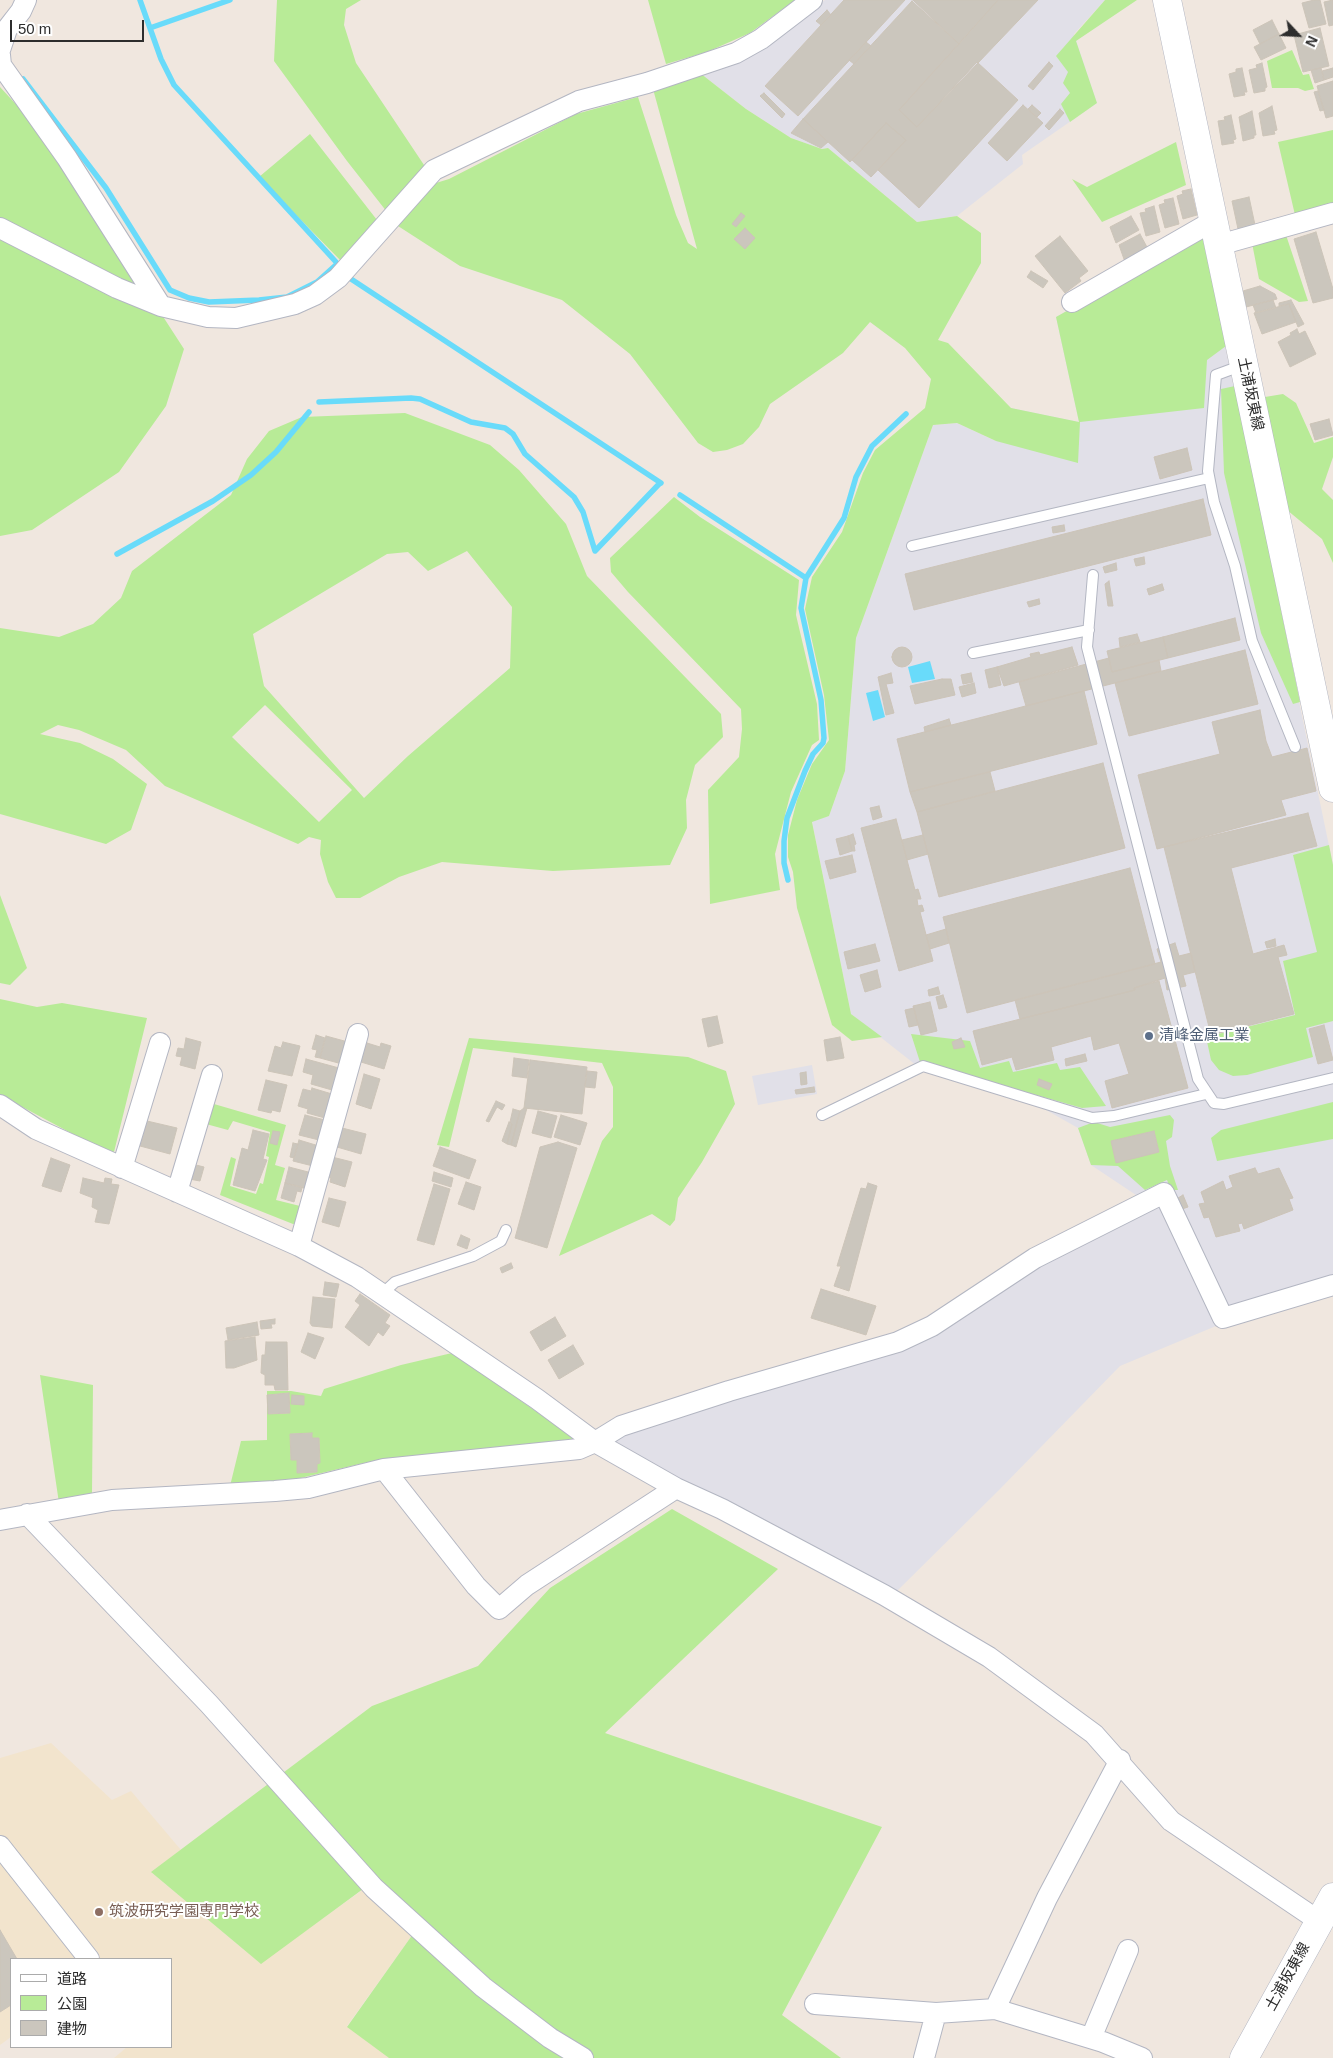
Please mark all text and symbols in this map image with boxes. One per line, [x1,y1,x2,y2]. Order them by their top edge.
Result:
scale bar [12,10,146,42]
north arrow [1273,10,1323,60]
text: 50 m [18,20,51,37]
text: N [1302,33,1321,49]
street label: 土浦坂東線 [1233,355,1267,433]
place label: 清峰金属工業 [1159,1027,1249,1045]
marker: 清峰金属工業 [1143,1030,1155,1042]
place label: 筑波研究学園専門学校 [109,1903,259,1921]
marker: 筑波研究学園専門学校 [93,1906,105,1918]
street label: 土浦坂東線 [1262,1940,1314,2014]
legend [10,1958,172,2048]
text: 道路 [57,1970,87,1987]
text: 公園 [57,1995,87,2012]
text: 建物 [57,2020,87,2037]

